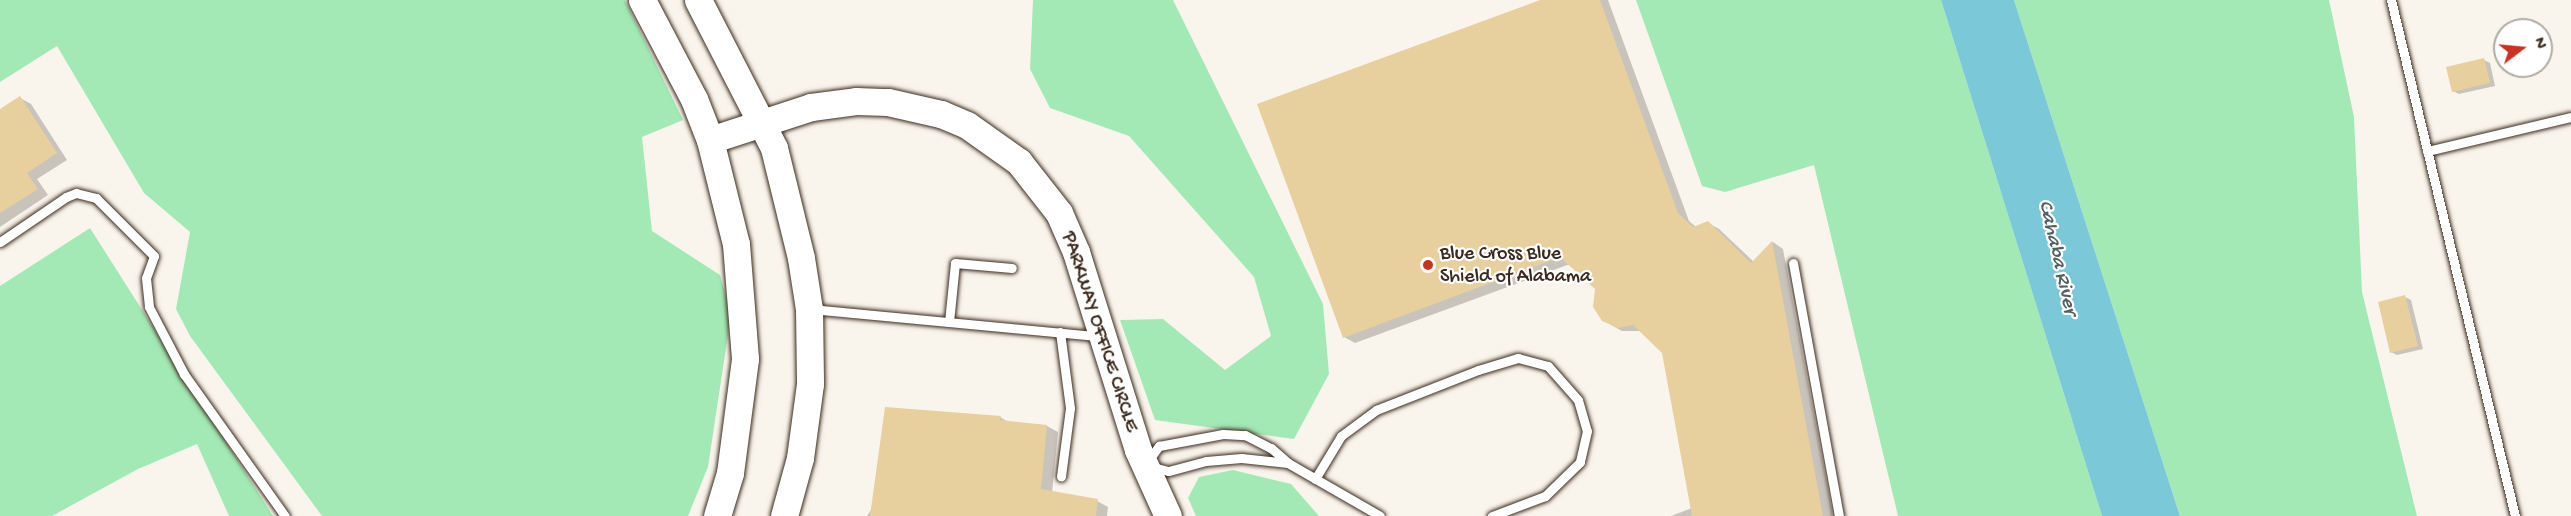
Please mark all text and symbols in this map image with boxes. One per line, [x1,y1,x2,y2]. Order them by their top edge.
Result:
north arrow [2493,18,2553,78]
text: N [2528,36,2549,51]
water label: Cahaba River [2031,198,2081,318]
street label: PARKWAY OFFICE CIRCLE [1055,229,1143,435]
place label: Blue Cross Blue Shield of Alabama [1440,242,1591,289]
marker: Blue Cross Blue Shield of Alabama [1421,258,1435,272]

